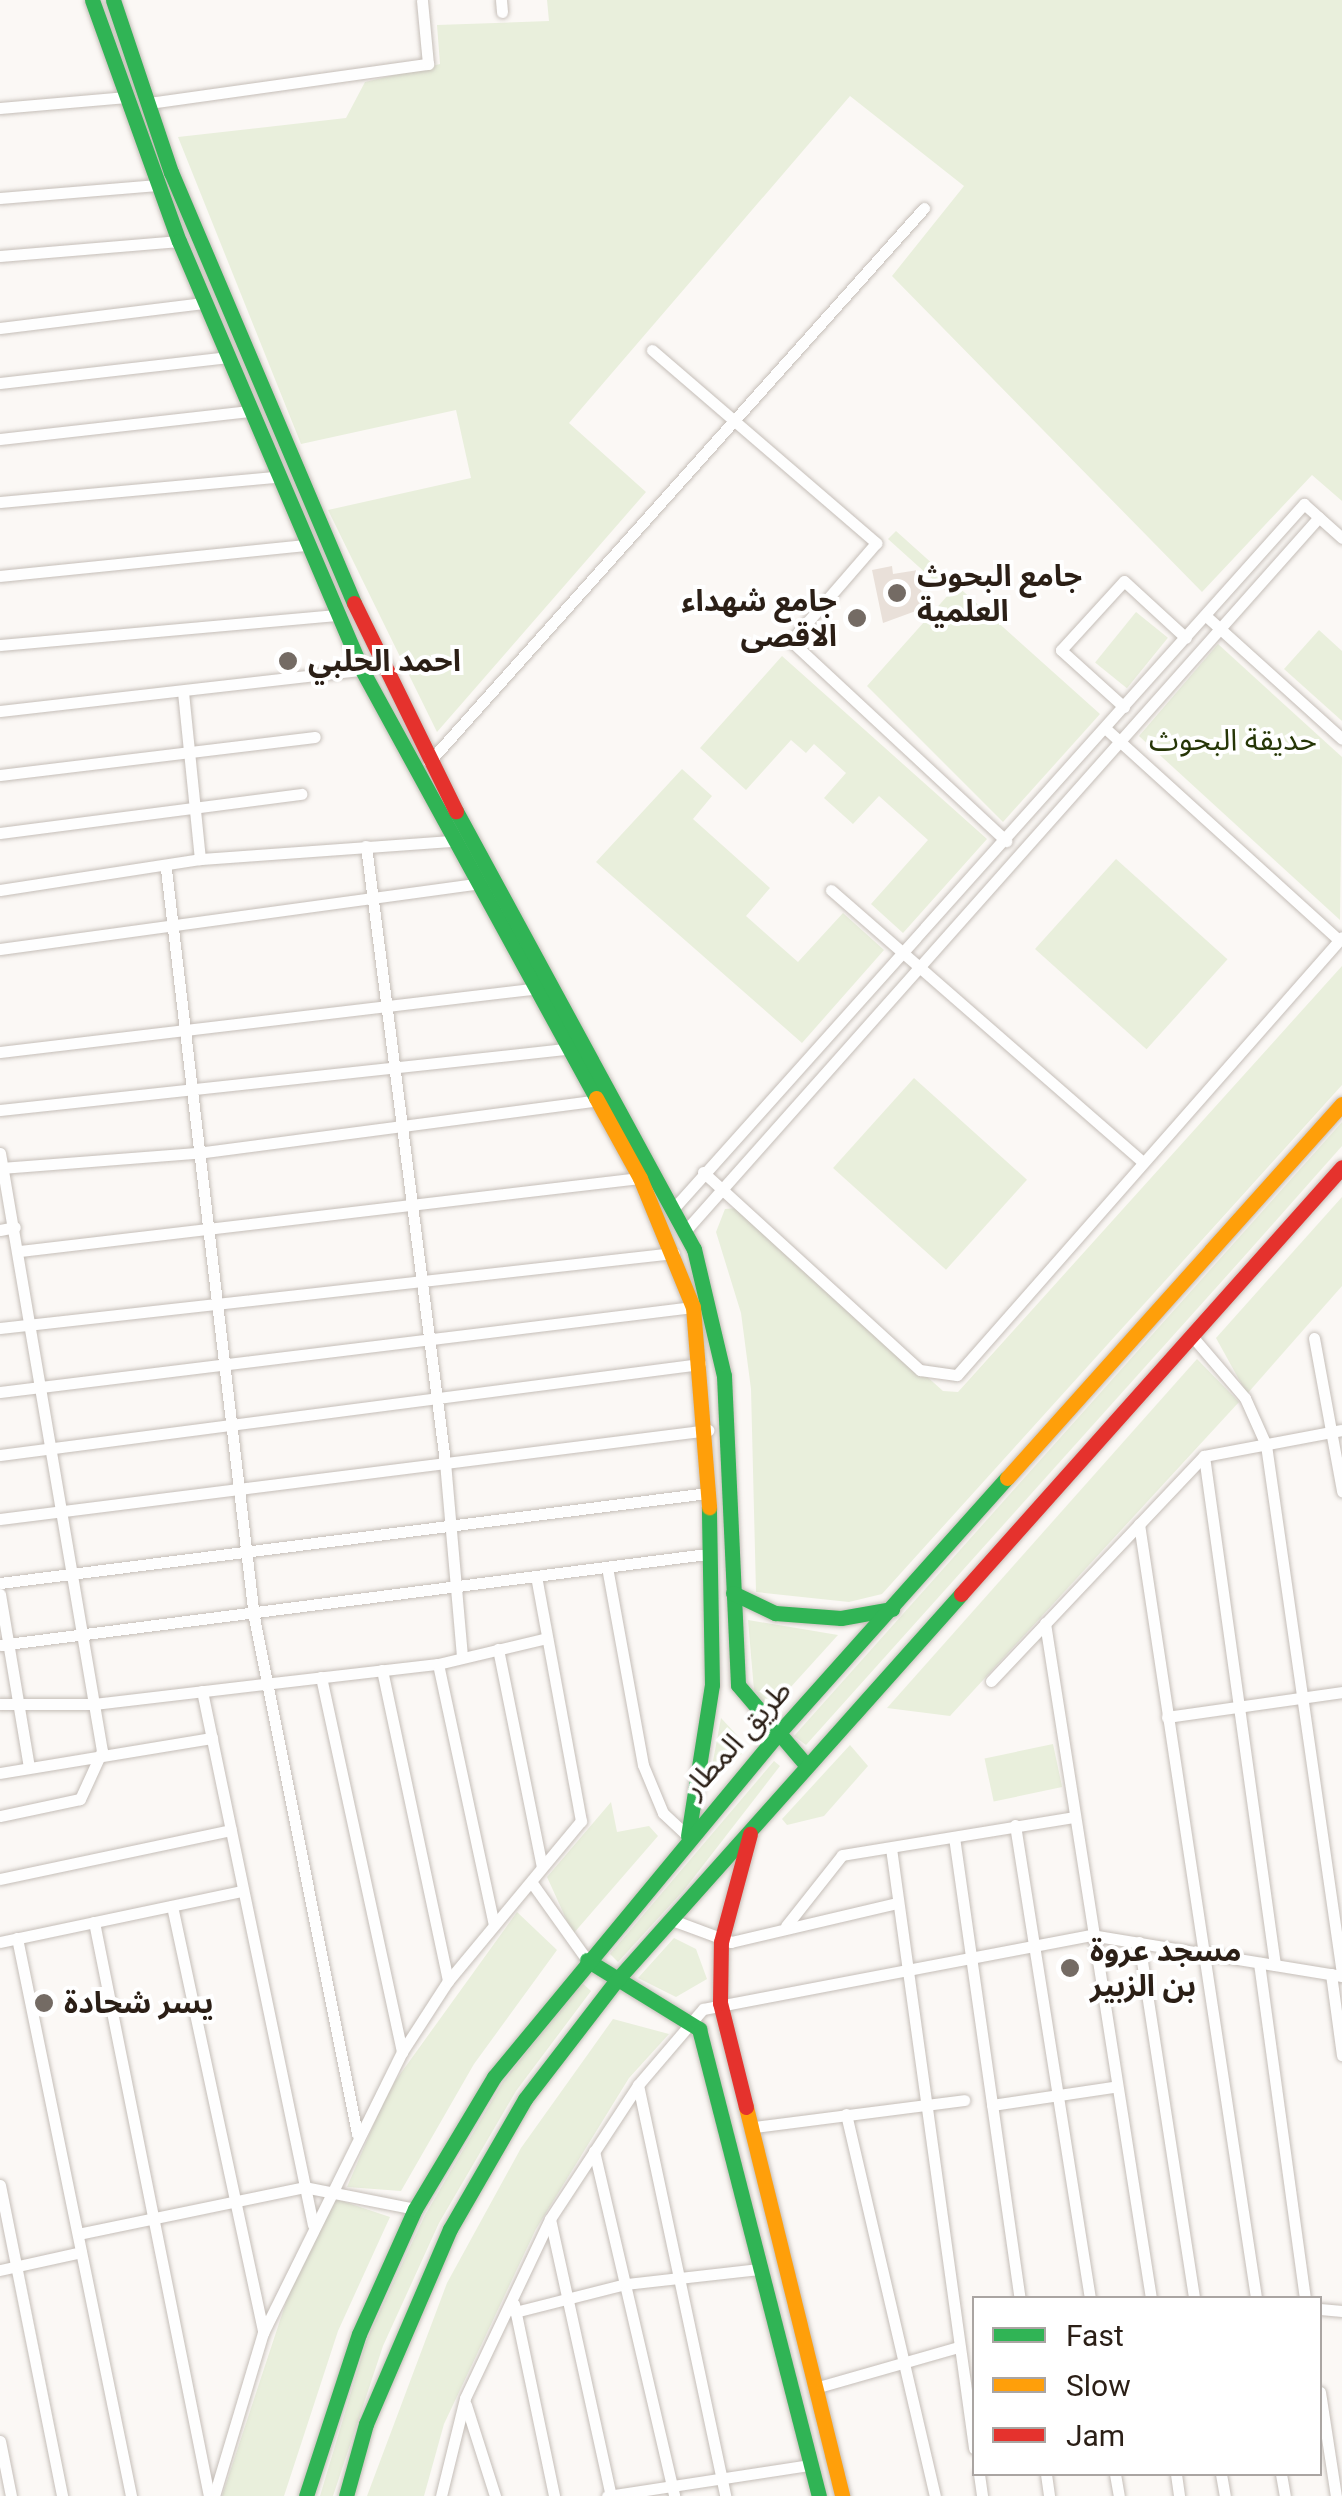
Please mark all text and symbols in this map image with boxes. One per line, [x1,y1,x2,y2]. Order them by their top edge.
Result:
place label: جامع البحوث العلمية [917,558,1082,628]
marker: جامع البحوث العلمية [886,582,908,604]
place label: جامع شهداء الاقصى [682,583,837,654]
marker: جامع شهداء الاقصى [846,607,868,629]
place label: احمد الحلبي [308,643,461,679]
marker: احمد الحلبي [277,650,299,672]
park label: حديقة البحوث [1149,722,1317,758]
street label: طريق المطار [675,1673,799,1805]
place label: مسجد عروة بن الزبير [1090,1933,1242,2004]
marker: مسجد عروة بن الزبير [1059,1957,1081,1979]
place label: يسر شحادة [64,1985,214,2021]
marker: يسر شحادة [33,1992,55,2014]
legend [972,2296,1322,2476]
text: Fast [1066,2318,1124,2353]
text: Slow [1066,2368,1131,2403]
text: Jam [1066,2418,1125,2453]

